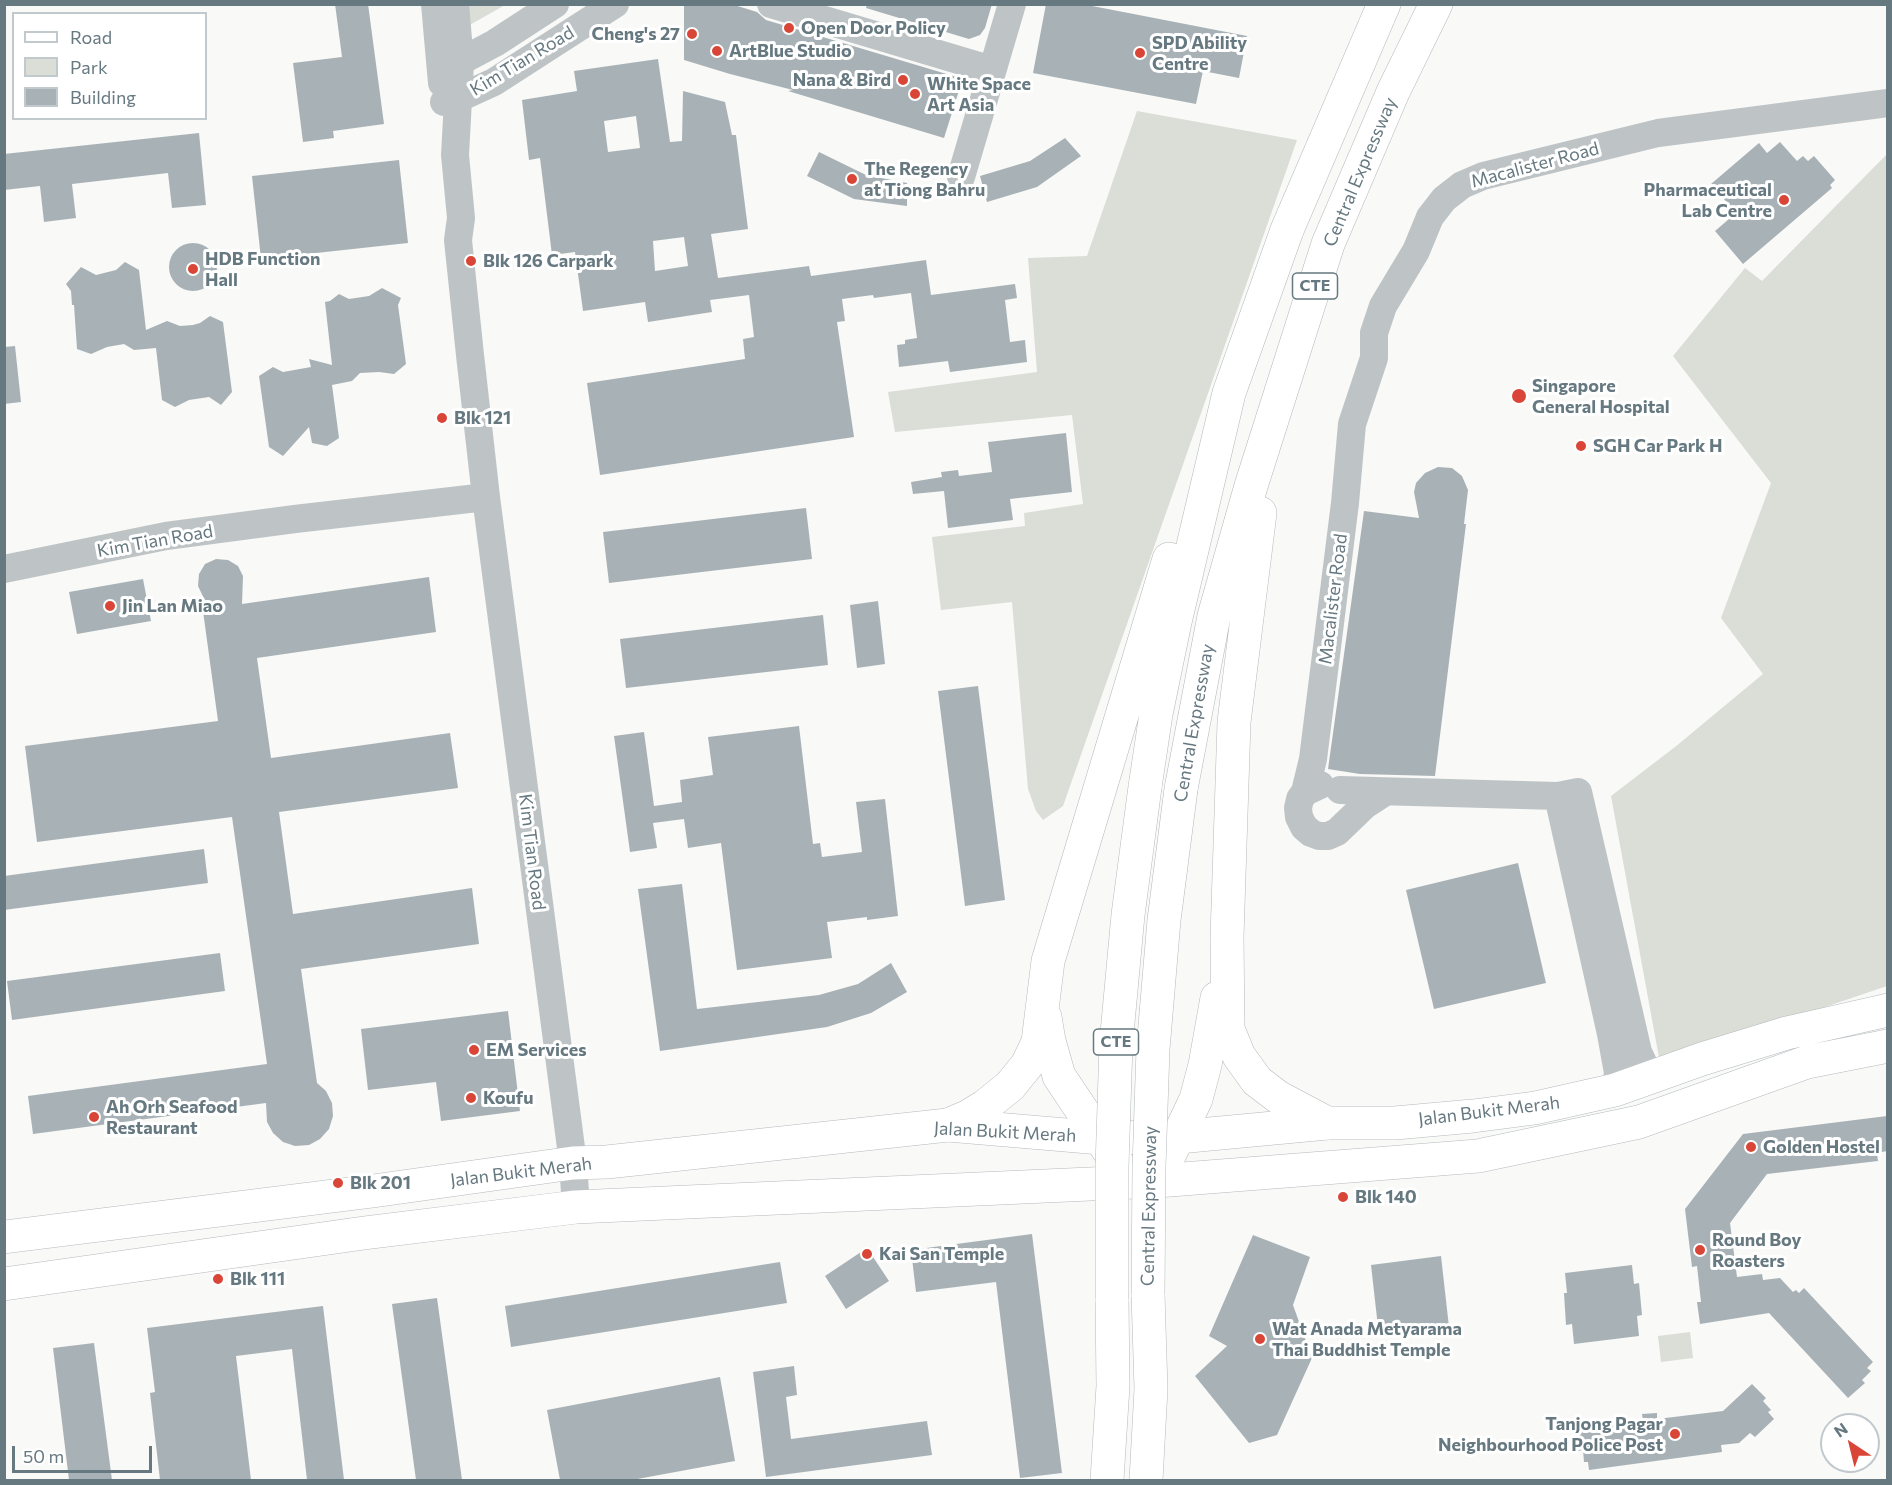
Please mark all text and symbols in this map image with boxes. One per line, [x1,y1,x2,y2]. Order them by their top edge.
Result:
legend [12,12,207,120]
place label: Open Door Policy [801,17,946,39]
marker: Open Door Policy [782,21,796,35]
street label: Kim Tian Road [466,22,578,100]
place label: Cheng's 27 [592,23,680,45]
text: Road [70,26,112,48]
marker: Cheng's 27 [685,27,699,41]
place label: SPD Ability Centre [1152,32,1247,74]
place label: ArtBlue Studio [729,40,852,62]
marker: ArtBlue Studio [710,44,724,58]
marker: SPD Ability Centre [1133,46,1147,60]
text: Park [70,56,108,78]
place label: Nana & Bird [793,69,891,91]
marker: Nana & Bird [896,73,910,87]
place label: White Space Art Asia [927,73,1031,116]
text: Building [70,86,136,108]
marker: White Space Art Asia [908,87,922,101]
street label: Central Expressway [1319,94,1401,250]
street label: Macalister Road [1469,138,1601,192]
place label: The Regency at Tiong Bahru [864,158,985,201]
marker: The Regency at Tiong Bahru [845,172,859,186]
place label: Pharmaceutical Lab Centre [1644,179,1772,222]
marker: Pharmaceutical Lab Centre [1777,193,1791,207]
place label: HDB Function Hall [205,248,320,290]
place label: Blk 126 Carpark [483,250,614,272]
marker: Blk 126 Carpark [464,254,478,268]
marker: HDB Function Hall [186,262,200,276]
road number: CTE [1292,273,1338,299]
place label: Singapore General Hospital [1532,375,1670,418]
marker: Singapore General Hospital [1510,387,1528,405]
place label: Blk 121 [454,407,511,429]
marker: Blk 121 [435,411,449,425]
place label: SGH Car Park H [1593,435,1722,457]
marker: SGH Car Park H [1574,439,1588,453]
street label: Kim Tian Road [95,520,215,562]
street label: Macalister Road [1314,532,1352,666]
place label: Jin Lan Miao [122,595,223,617]
marker: Jin Lan Miao [103,599,117,613]
street label: Central Expressway [1169,642,1219,804]
street label: Kim Tian Road [514,793,550,911]
road number: CTE [1094,1029,1138,1055]
place label: EM Services [486,1039,587,1061]
marker: EM Services [467,1043,481,1057]
place label: Koufu [483,1087,533,1109]
marker: Koufu [464,1091,478,1105]
street label: Jalan Bukit Merah [1417,1092,1561,1130]
place label: Ah Orh Seafood Restaurant [106,1096,238,1138]
marker: Ah Orh Seafood Restaurant [87,1110,101,1124]
street label: Jalan Bukit Merah [933,1117,1077,1147]
street label: Central Expressway [1137,1126,1161,1286]
place label: Golden Hostel [1763,1136,1880,1158]
marker: Golden Hostel [1744,1140,1758,1154]
street label: Jalan Bukit Merah [449,1153,593,1191]
place label: Blk 201 [350,1172,411,1194]
marker: Blk 201 [331,1176,345,1190]
place label: Blk 140 [1355,1186,1417,1208]
marker: Blk 140 [1336,1190,1350,1204]
place label: Round Boy Roasters [1712,1229,1801,1272]
place label: Kai San Temple [879,1243,1004,1265]
marker: Round Boy Roasters [1693,1243,1707,1257]
marker: Kai San Temple [860,1247,874,1261]
place label: Blk 111 [230,1268,285,1290]
marker: Blk 111 [211,1272,225,1286]
place label: Wat Anada Metyarama Thai Buddhist Temple [1272,1318,1462,1360]
marker: Wat Anada Metyarama Thai Buddhist Temple [1253,1332,1267,1346]
place label: Tanjong Pagar Neighbourhood Police Post [1438,1413,1663,1456]
north arrow [1820,1413,1880,1473]
text: N [1830,1418,1851,1441]
marker: Tanjong Pagar Neighbourhood Police Post [1668,1427,1682,1441]
scale bar [15,1434,154,1472]
text: 50 m [23,1445,64,1467]

